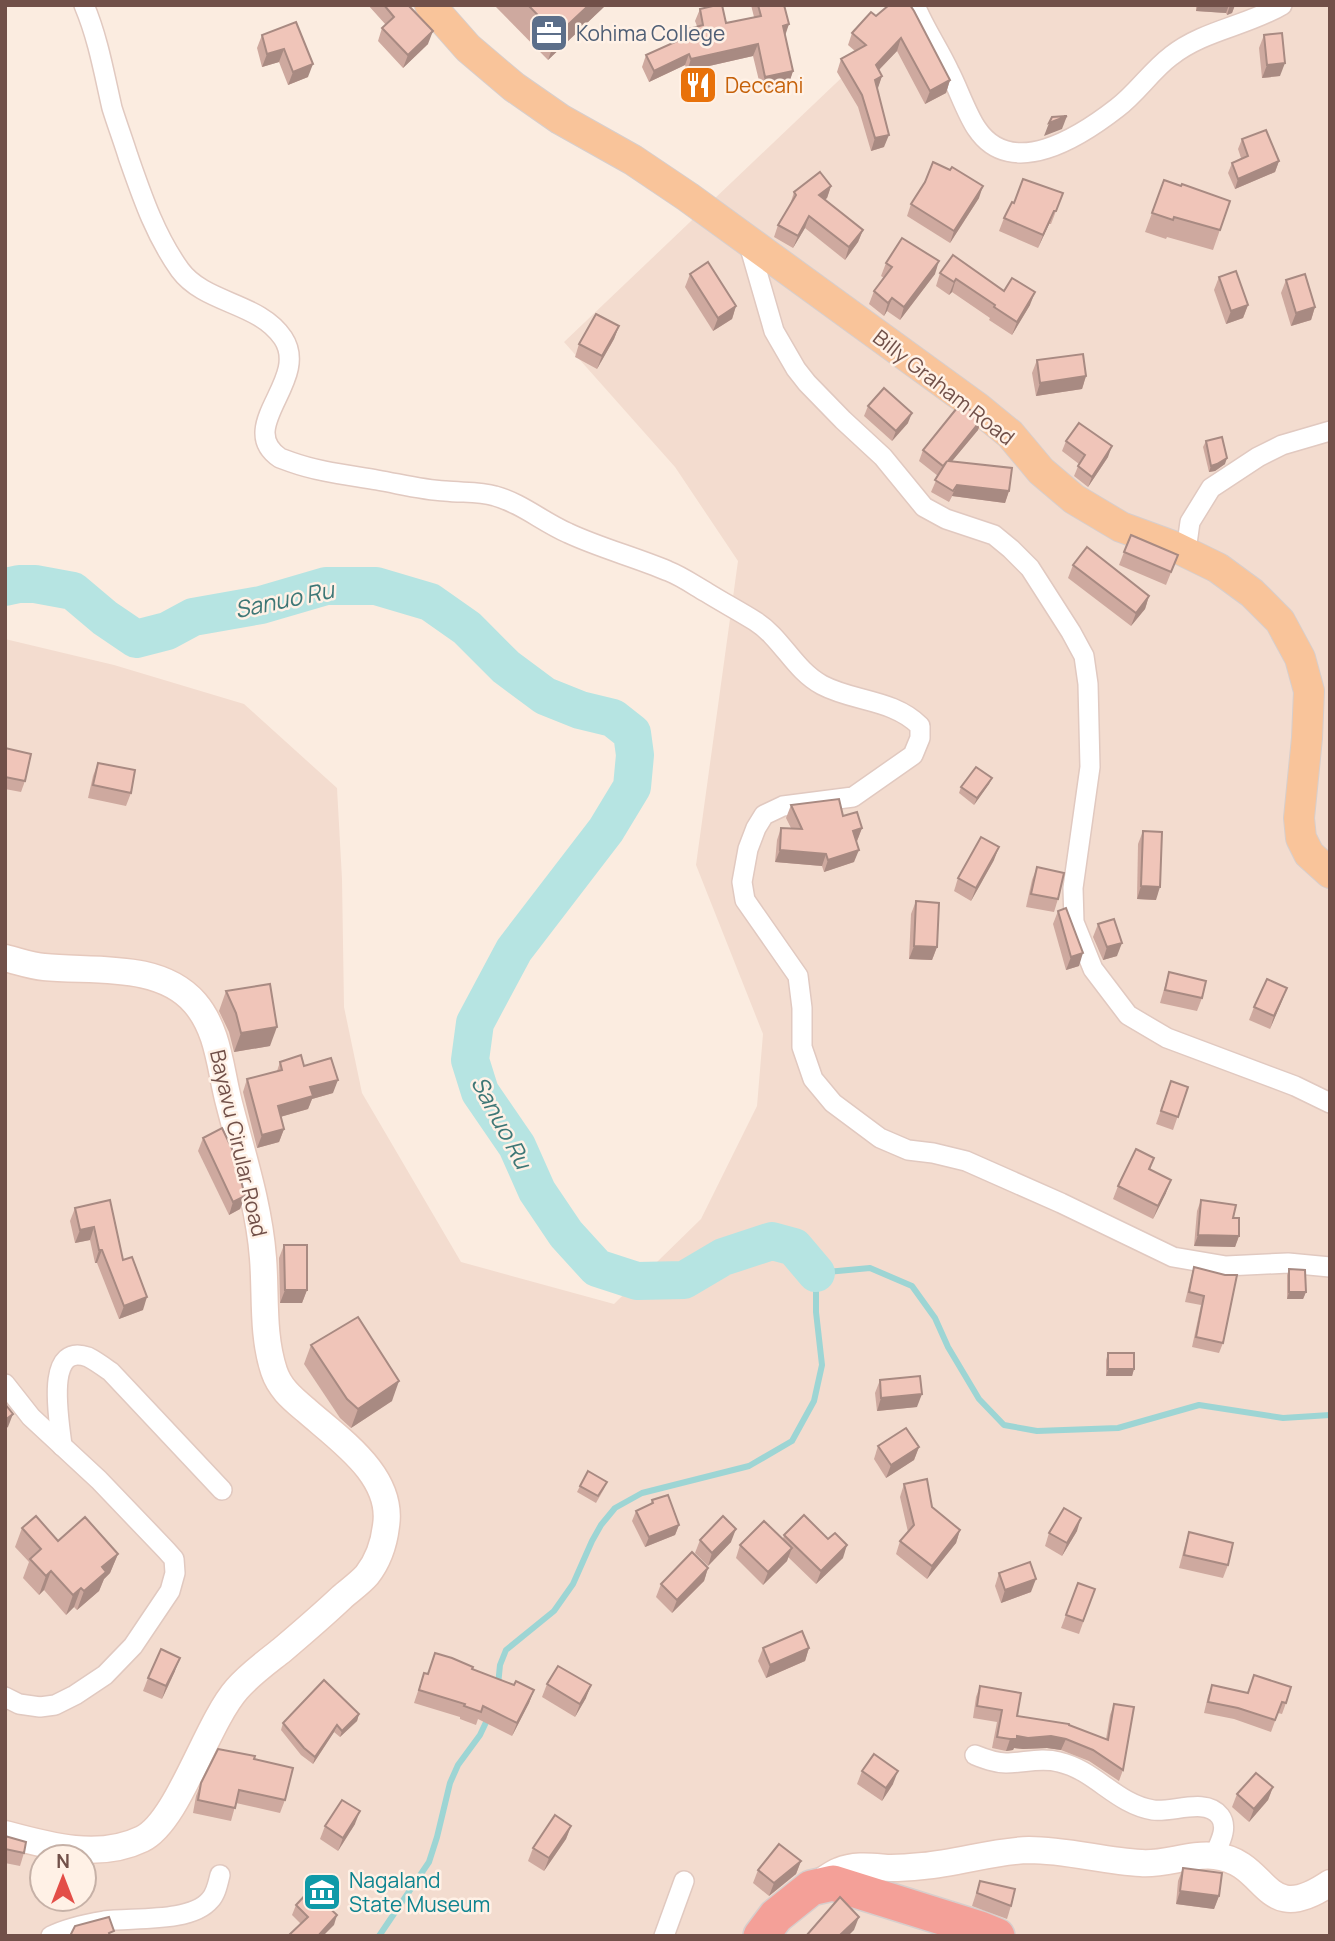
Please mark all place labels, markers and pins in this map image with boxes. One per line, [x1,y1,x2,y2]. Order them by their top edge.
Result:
office icon: Kohima College [528,12,570,54]
place label: Kohima College [576,19,725,47]
restaurant icon: Deccani [677,64,719,106]
place label: Deccani [725,71,803,99]
place label: Nagaland State Museum [349,1866,490,1918]
museum icon: Nagaland State Museum [301,1871,343,1913]

